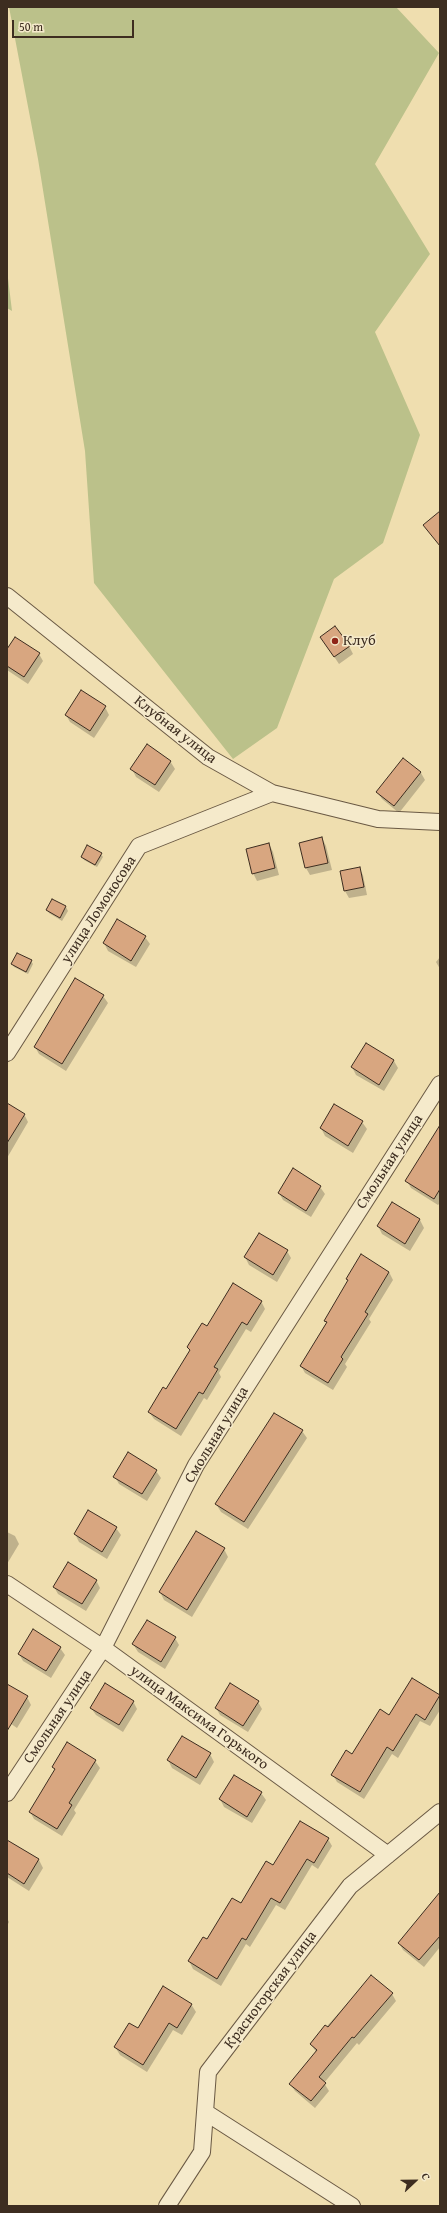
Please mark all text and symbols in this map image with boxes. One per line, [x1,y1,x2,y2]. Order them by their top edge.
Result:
scale bar [14,12,136,38]
text: 50 m [19,18,43,35]
place label: Клуб [343,632,376,650]
marker: Клуб [330,636,340,646]
street label: Клубная улица [130,692,220,768]
street label: улица Ломоносова [58,853,140,967]
street label: Смольная улица [353,1111,427,1213]
street label: Смольная улица [181,1384,253,1486]
street label: улица Максима Горького [126,1662,272,1774]
street label: Смольная улица [20,1667,96,1767]
street label: Красногорская улица [221,1928,321,2052]
north arrow [395,2161,435,2201]
text: С [418,2171,435,2182]

